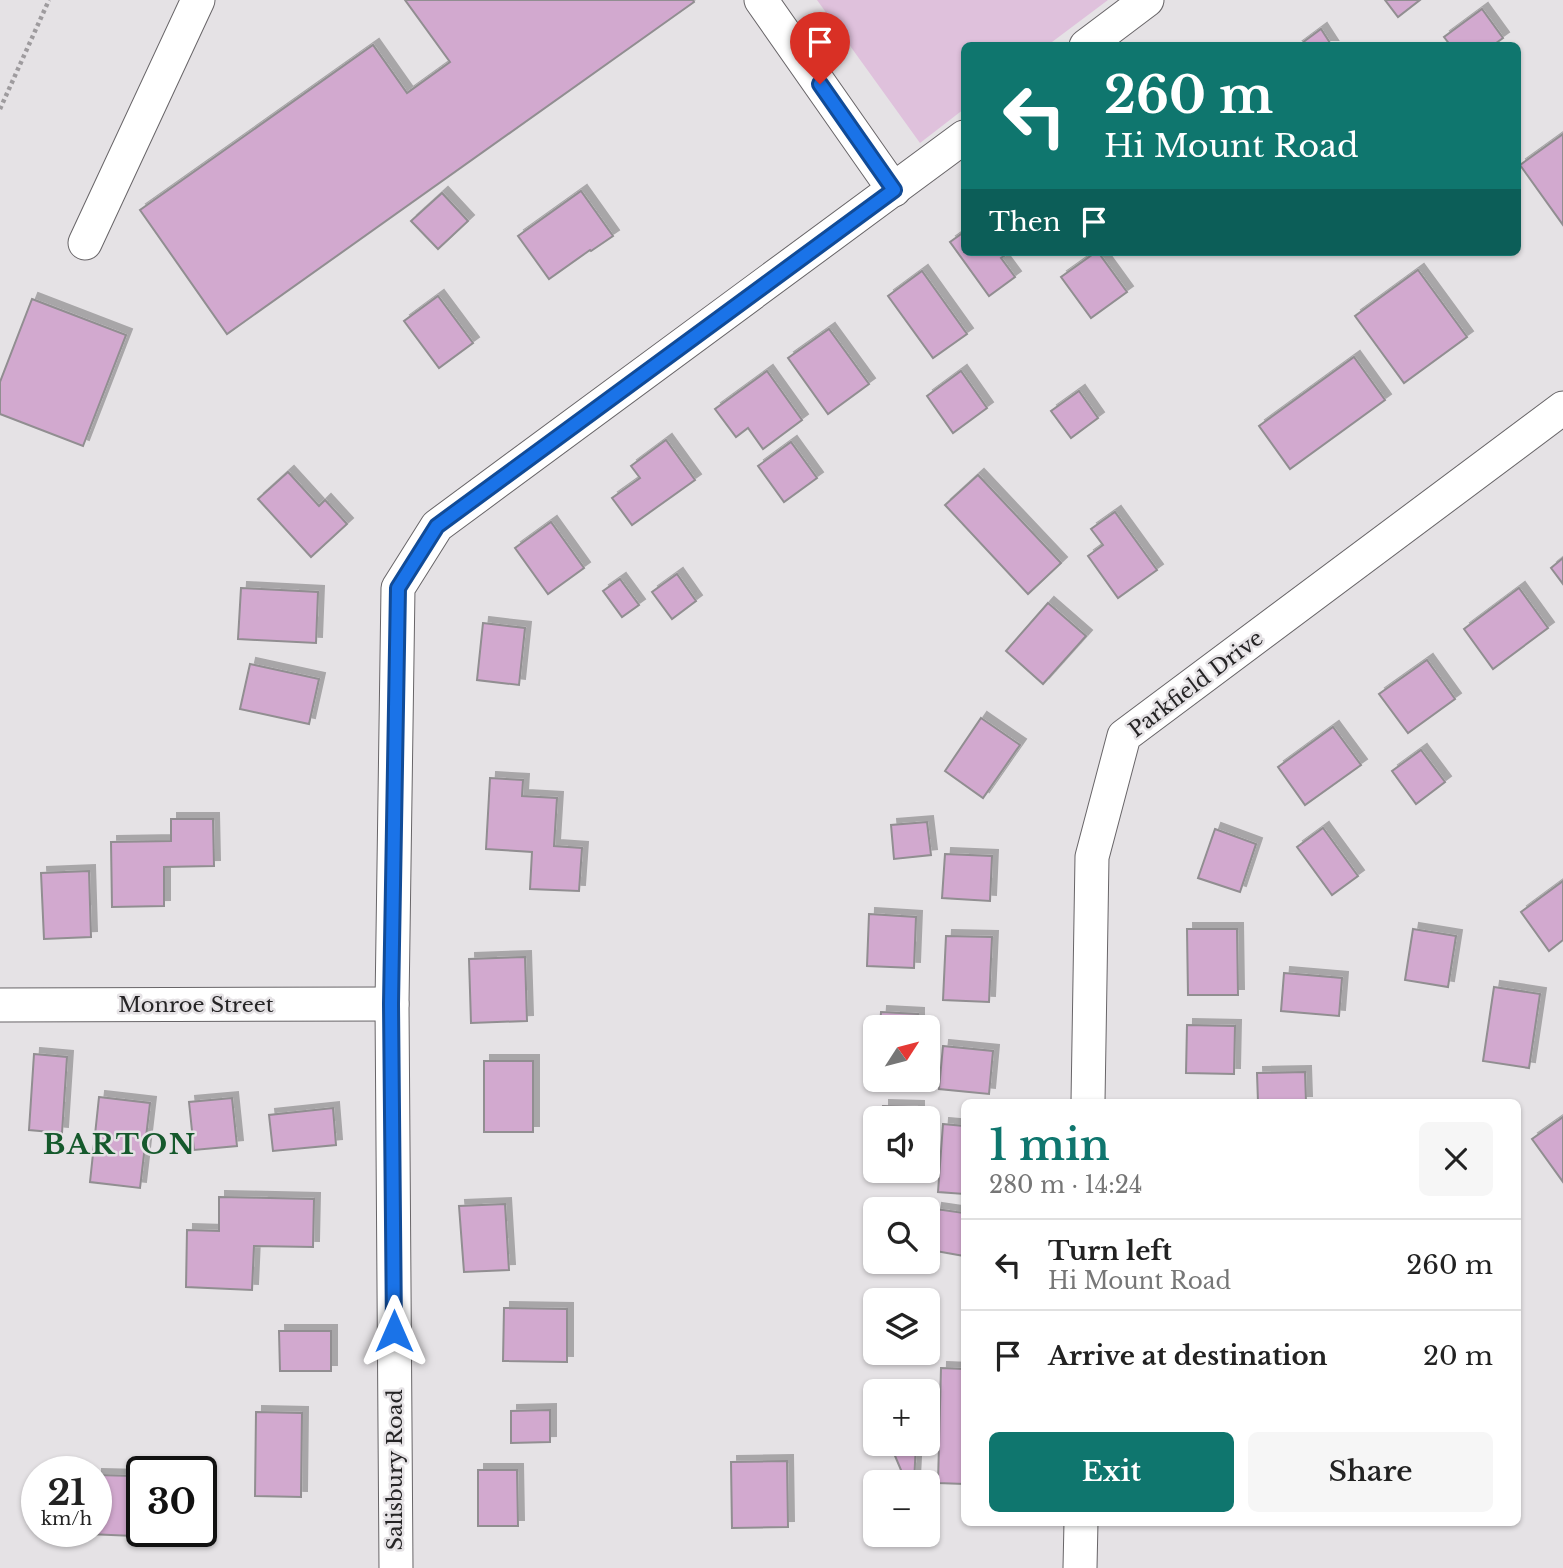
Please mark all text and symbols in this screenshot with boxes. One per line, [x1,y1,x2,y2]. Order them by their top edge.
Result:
pin [790,12.0,850,84]
icon: arrive [801,23,839,61]
text: 260 m [1104,65,1273,126]
icon: left [989,70,1080,161]
text: Hi Mount Road [1104,126,1359,166]
icon: arrive [1075,203,1113,241]
text: Then [989,206,1061,238]
street label: Parkfield Drive [1124,625,1268,743]
street label: Monroe Street [118,992,274,1018]
north arrow [863,1015,940,1092]
map controls [863,1015,940,1547]
button: sound [863,1106,940,1183]
text: 1 min [989,1119,1110,1171]
button: close [1419,1122,1493,1196]
district label: BARTON [43,1127,197,1162]
text: 280 m · 14:24 [989,1171,1142,1199]
button: search [863,1197,940,1274]
text: Turn left [1048,1235,1172,1267]
icon: left [989,1246,1027,1284]
text: 260 m [1406,1249,1493,1281]
text: Hi Mount Road [1048,1267,1231,1295]
button: layers [863,1288,940,1365]
position arrow [357,1294,431,1368]
icon: arrive [989,1337,1027,1375]
text: Arrive at destination [1048,1340,1328,1372]
text: 20 m [1423,1340,1493,1372]
button: + [863,1379,940,1456]
street label: Salisbury Road [382,1389,408,1551]
button: Exit [989,1432,1234,1512]
button: Share [1248,1432,1493,1512]
speed limit sign: 30 [126,1456,217,1547]
button: − [863,1470,940,1547]
text: 21 [47,1471,86,1514]
text: km/h [41,1508,92,1530]

